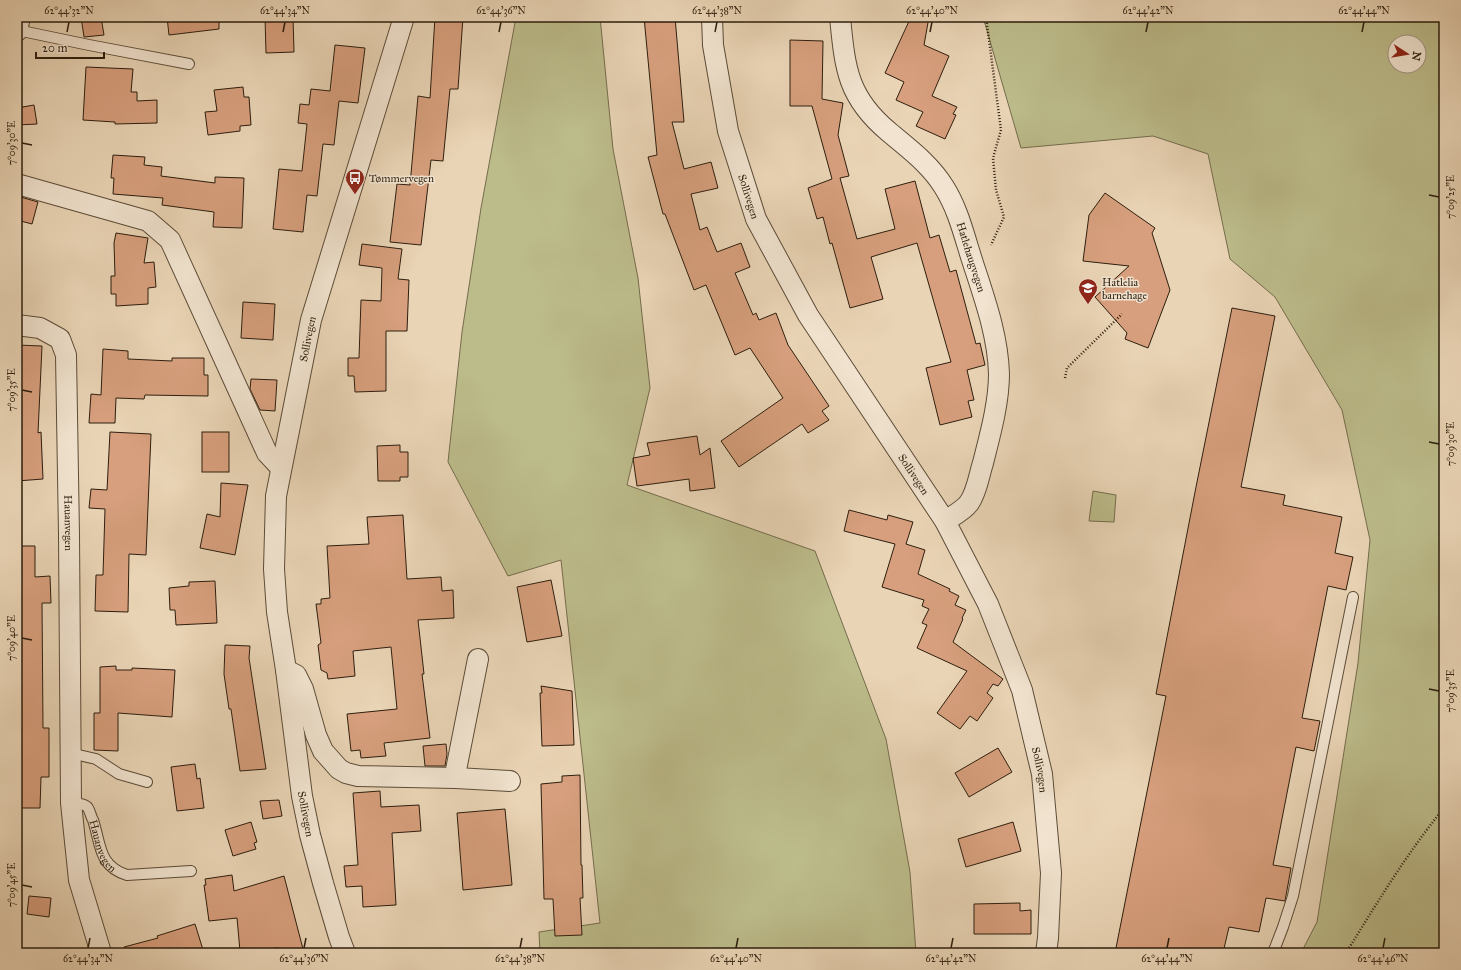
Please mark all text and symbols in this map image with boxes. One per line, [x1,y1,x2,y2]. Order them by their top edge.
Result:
text: 62°44'32"N [44,5,94,17]
text: 62°44'34"N [260,5,311,17]
text: 62°44'36"N [476,5,526,17]
text: 62°44'38"N [692,5,742,17]
text: 62°44'40"N [906,5,958,17]
text: 62°44'42"N [1123,5,1174,17]
text: 62°44'44"N [1338,5,1390,17]
scale bar [36,34,104,60]
north arrow [1387,34,1427,74]
text: 20 m [42,41,68,55]
text: N [1409,50,1424,63]
text: 7°09'30"E [6,121,18,165]
bus stop icon: Tømmervegen [344,167,366,195]
place label: Tømmervegen [369,172,434,185]
street label: Sollivegen [735,173,762,221]
text: 7°09'25"E [1445,175,1457,219]
street label: Hatlehaugvegen [954,220,988,294]
place label: Hatlelia barnehage [1102,276,1147,302]
school or university icon: Hatlelia barnehage [1077,277,1099,305]
street label: Sollivegen [297,314,319,363]
text: 7°09'35"E [6,368,18,412]
text: 7°09'30"E [1445,422,1457,466]
street label: Sollivegen [895,452,932,497]
street label: Hauanvegen [61,495,75,551]
text: 7°09'40"E [6,615,18,661]
text: 7°09'35"E [1445,669,1457,713]
street label: Sollivegen [1029,746,1050,793]
street label: Sollivegen [295,790,316,838]
street label: Hauanvegen [86,818,119,875]
text: 7°09'45"E [6,863,18,907]
text: 62°44'34"N [63,953,114,965]
text: 62°44'36"N [279,953,329,965]
text: 62°44'38"N [495,953,545,965]
text: 62°44'40"N [710,953,762,965]
text: 62°44'42"N [926,953,977,965]
text: 62°44'44"N [1141,953,1193,965]
text: 62°44'46"N [1357,953,1409,965]

